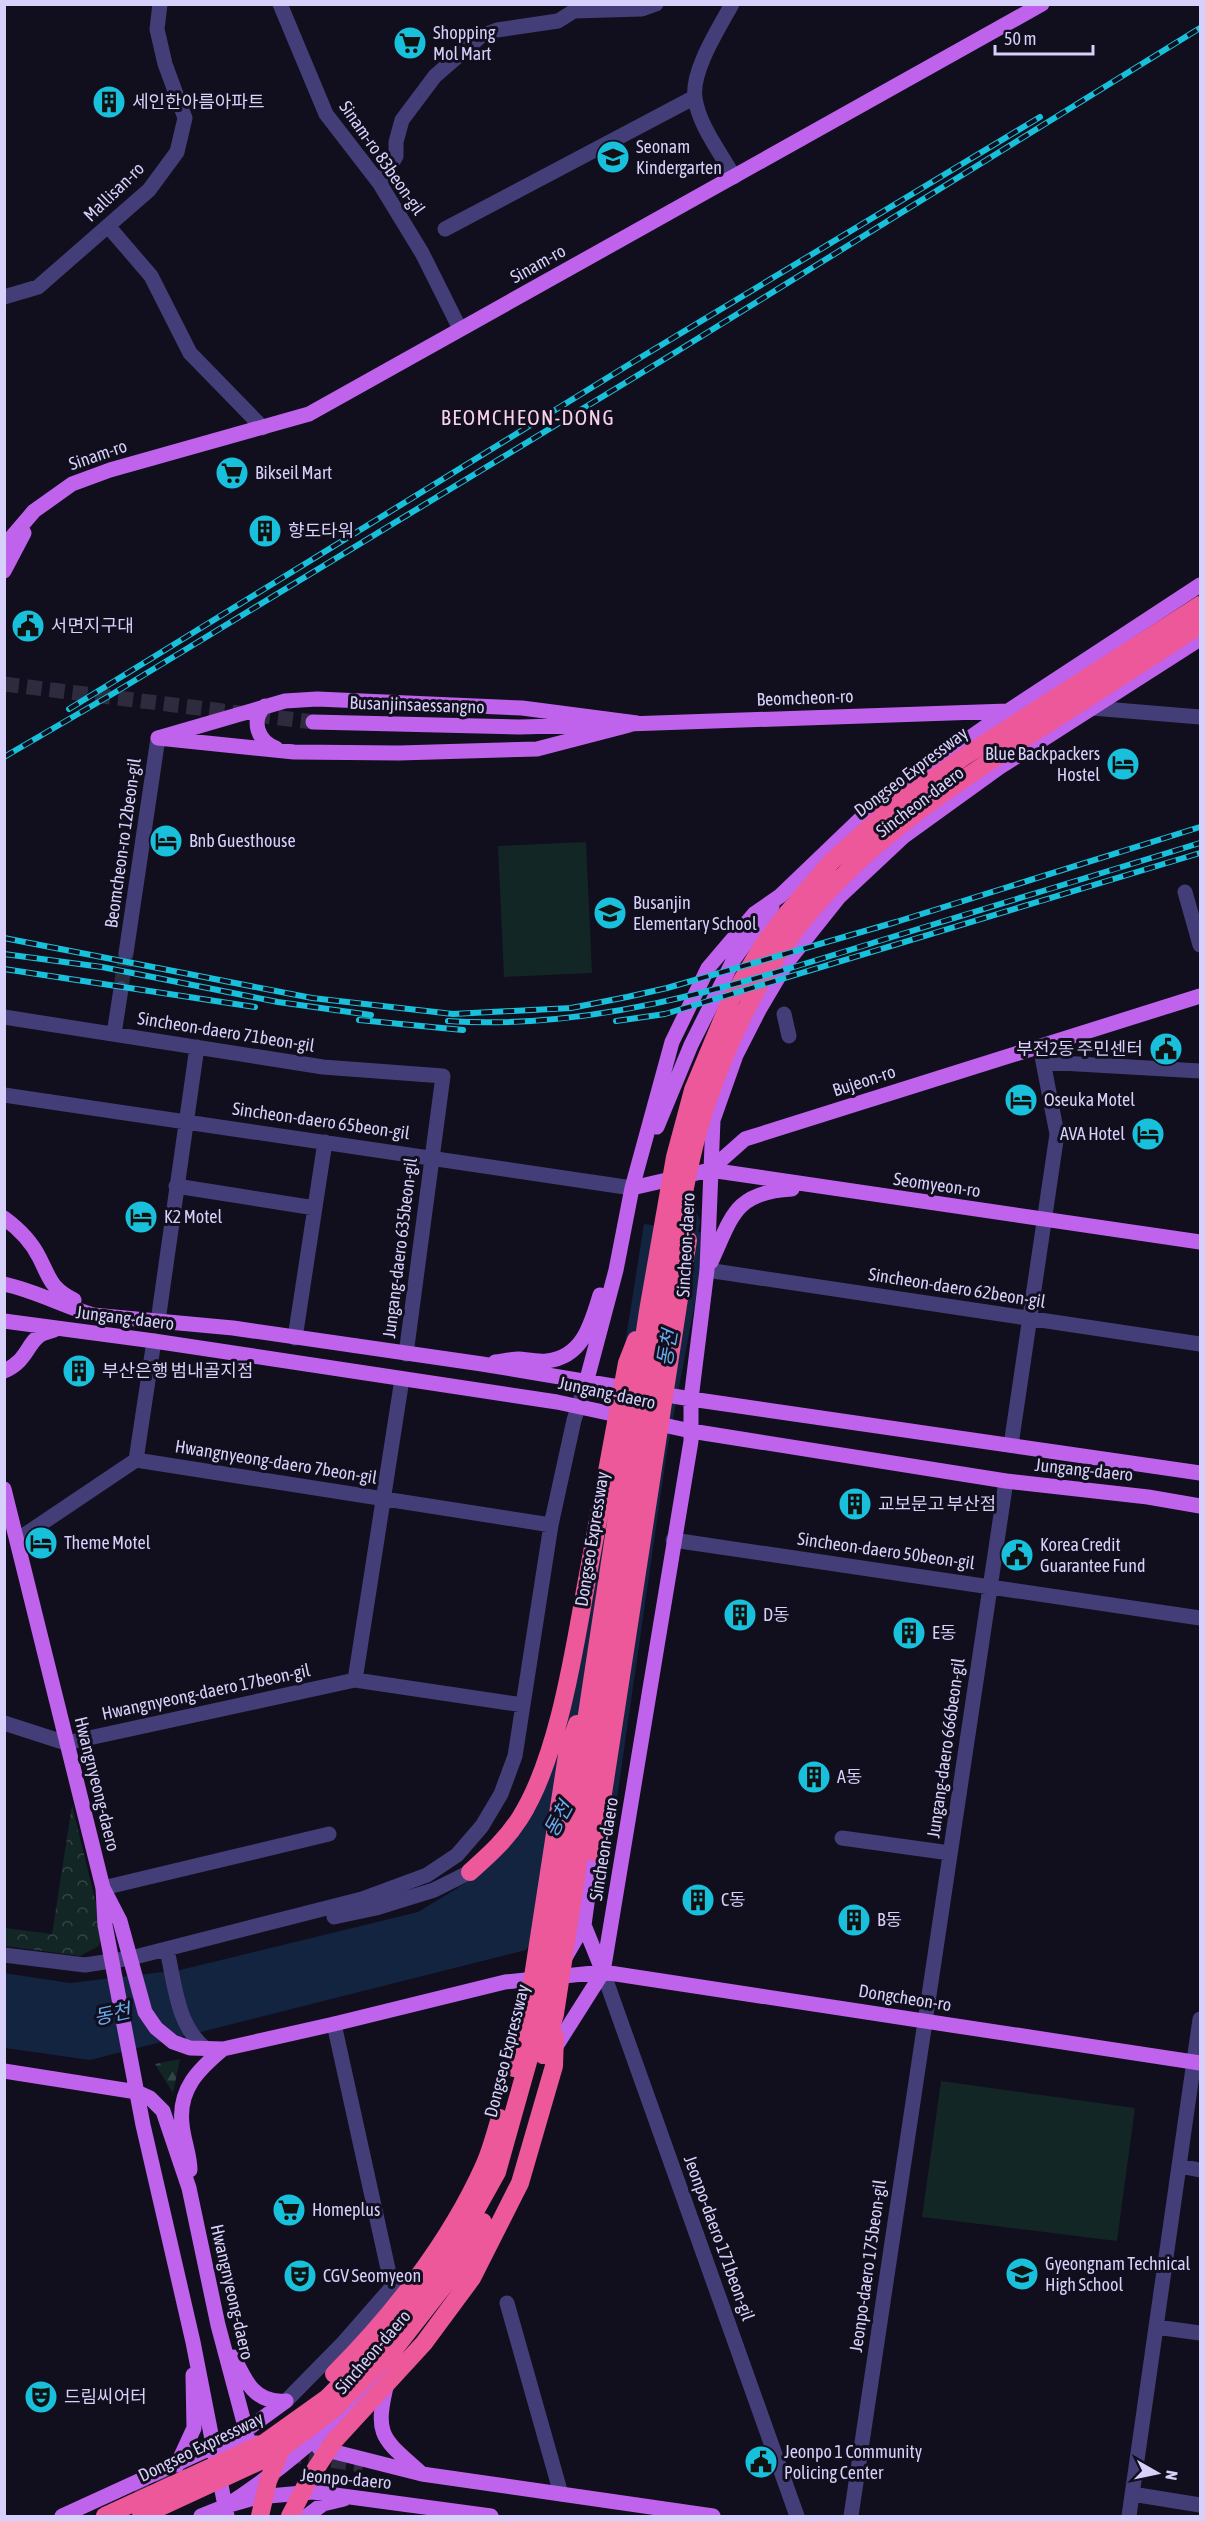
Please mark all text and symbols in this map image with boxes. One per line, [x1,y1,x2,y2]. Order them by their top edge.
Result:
scale bar [995,18,1092,56]
place label: Shopping Mol Mart [433,22,496,64]
supermarket icon: Shopping Mol Mart [392,25,428,61]
text: 50 m [1004,28,1036,49]
building icon: 세인한아름아파트 [91,84,127,120]
place label: 세인한아름아파트 [132,91,264,112]
street label: Sinam-ro 83beon-gil [335,97,430,219]
place label: Seonam Kindergarten [636,136,722,178]
school or university icon: Seonam Kindergarten [595,139,631,175]
street label: Mallisan-ro [79,158,148,226]
street label: Sinam-ro [506,240,569,287]
district label: BEOMCHEON-DONG [441,405,615,429]
street label: Sinam-ro [66,435,130,474]
supermarket icon: Bikseil Mart [214,455,250,491]
place label: Bikseil Mart [255,462,332,483]
building icon: 향도타워 [247,513,283,549]
place label: 향도타워 [288,520,354,541]
public building icon: 서면지구대 [10,608,46,644]
place label: 서면지구대 [51,615,134,636]
street label: Beomcheon-ro [756,685,854,710]
street label: Busanjinsaessangno [349,692,485,717]
street label: Dongseo Expressway [850,722,971,821]
place label: Blue Backpackers Hostel [985,743,1100,785]
hotel icon: Blue Backpackers Hostel [1105,746,1141,782]
street label: Beomcheon-ro 12beon-gil [100,756,145,929]
street label: Sincheon-daero [872,762,968,841]
hotel icon: Bnb Guesthouse [148,823,184,859]
place label: Bnb Guesthouse [189,830,296,851]
place label: Busanjin Elementary School [633,892,757,934]
school or university icon: Busanjin Elementary School [592,895,628,931]
street label: Sincheon-daero 71beon-gil [136,1007,316,1056]
public building icon: 부전2동 주민센터 [1148,1031,1184,1067]
place label: 부전2동 주민센터 [1016,1038,1143,1059]
street label: Bujeon-ro [830,1061,898,1101]
hotel icon: Oseuka Motel [1003,1082,1039,1118]
place label: Oseuka Motel [1044,1089,1135,1110]
street label: Sincheon-daero 65beon-gil [231,1098,411,1143]
hotel icon: AVA Hotel [1130,1116,1166,1152]
place label: AVA Hotel [1060,1123,1125,1144]
street label: Jungang-daero 635beon-gil [378,1156,421,1339]
street label: Seomyeon-ro [892,1168,982,1201]
street label: Sincheon-daero [672,1192,699,1298]
hotel icon: K2 Motel [123,1199,159,1235]
place label: K2 Motel [164,1206,222,1227]
street label: Sincheon-daero 62beon-gil [867,1263,1047,1312]
street label: Jungang-daero [75,1301,175,1334]
water label: 동천 [652,1325,681,1368]
building icon: 부산은행 범내골지점 [61,1353,97,1389]
place label: 부산은행 범내골지점 [102,1360,254,1381]
street label: Jungang-daero [557,1372,658,1413]
street label: Hwangnyeong-daero 7beon-gil [174,1435,379,1488]
street label: Jungang-daero [1034,1454,1134,1485]
street label: Dongseo Expressway [570,1470,613,1608]
building icon: 교보문고 부산점 [837,1486,873,1522]
place label: 교보문고 부산점 [878,1493,996,1514]
hotel icon: Theme Motel [23,1525,59,1561]
street label: Sincheon-daero 50beon-gil [796,1528,976,1573]
place label: Theme Motel [64,1532,151,1553]
place label: Korea Credit Guarantee Fund [1040,1534,1145,1576]
public building icon: Korea Credit Guarantee Fund [999,1537,1035,1573]
building icon: D동 [722,1597,758,1633]
place label: D동 [763,1604,790,1625]
building icon: E동 [891,1615,927,1651]
place label: E동 [932,1622,956,1643]
street label: Jungang-daero 666beon-gil [922,1656,969,1839]
street label: Hwangnyeong-daero 17beon-gil [100,1659,312,1724]
street label: Hwangnyeong-daero [71,1714,124,1853]
building icon: A동 [796,1759,832,1795]
place label: A동 [837,1766,862,1787]
water label: 동천 [539,1795,578,1840]
street label: Sincheon-daero [585,1796,622,1902]
building icon: C동 [680,1882,716,1918]
place label: C동 [721,1889,746,1910]
building icon: B동 [836,1902,872,1938]
place label: B동 [877,1909,902,1930]
street label: Dongcheon-ro [857,1980,953,2015]
street label: Dongseo Expressway [480,1982,533,2120]
water label: 동천 [92,1998,135,2029]
street label: Jeonpo-daero 171beon-gil [680,2152,759,2323]
street label: Jeonpo-daero 175beon-gil [845,2178,890,2354]
supermarket icon: Homeplus [271,2192,307,2228]
place label: Homeplus [312,2199,380,2220]
street label: Hwangnyeong-daero [207,2222,258,2362]
place label: Gyeongnam Technical High School [1045,2253,1191,2295]
school or university icon: Gyeongnam Technical High School [1004,2256,1040,2292]
theatre icon: CGV Seomyeon [282,2258,318,2294]
place label: CGV Seomyeon [323,2265,421,2286]
street label: Sincheon-daero [330,2305,415,2398]
theatre icon: 드림씨어터 [23,2379,59,2415]
place label: 드림씨어터 [64,2386,147,2407]
street label: Dongseo Expressway [135,2407,267,2486]
place label: Jeonpo 1 Community Policing Center [784,2441,922,2483]
north arrow [1127,2443,1187,2503]
public building icon: Jeonpo 1 Community Policing Center [743,2444,779,2480]
street label: Jeonpo-daero [300,2464,392,2493]
text: N [1162,2469,1181,2481]

